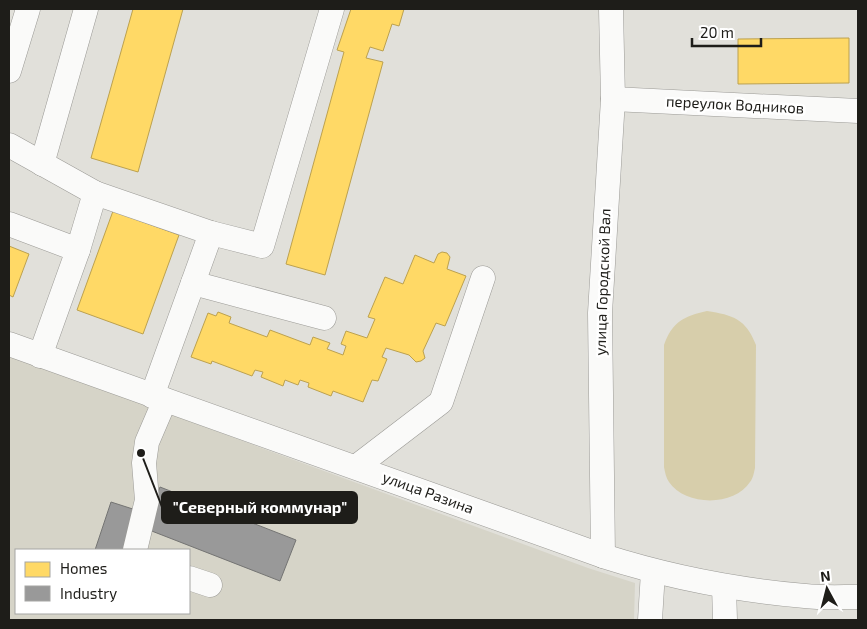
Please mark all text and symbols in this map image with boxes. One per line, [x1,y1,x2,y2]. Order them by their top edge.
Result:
scale bar [692,15,761,47]
text: 20 m [700,23,734,41]
street label: переулок Водников [665,91,805,118]
street label: улица Городской Вал [590,208,615,356]
street label: улица Разина [380,467,476,518]
callout: "Северный коммунар" [162,492,357,523]
text: "Северный коммунар" [173,497,347,516]
legend [15,549,190,614]
text: Homes [60,559,107,577]
north arrow [802,564,852,614]
text: N [819,567,831,585]
text: Industry [60,584,117,602]

